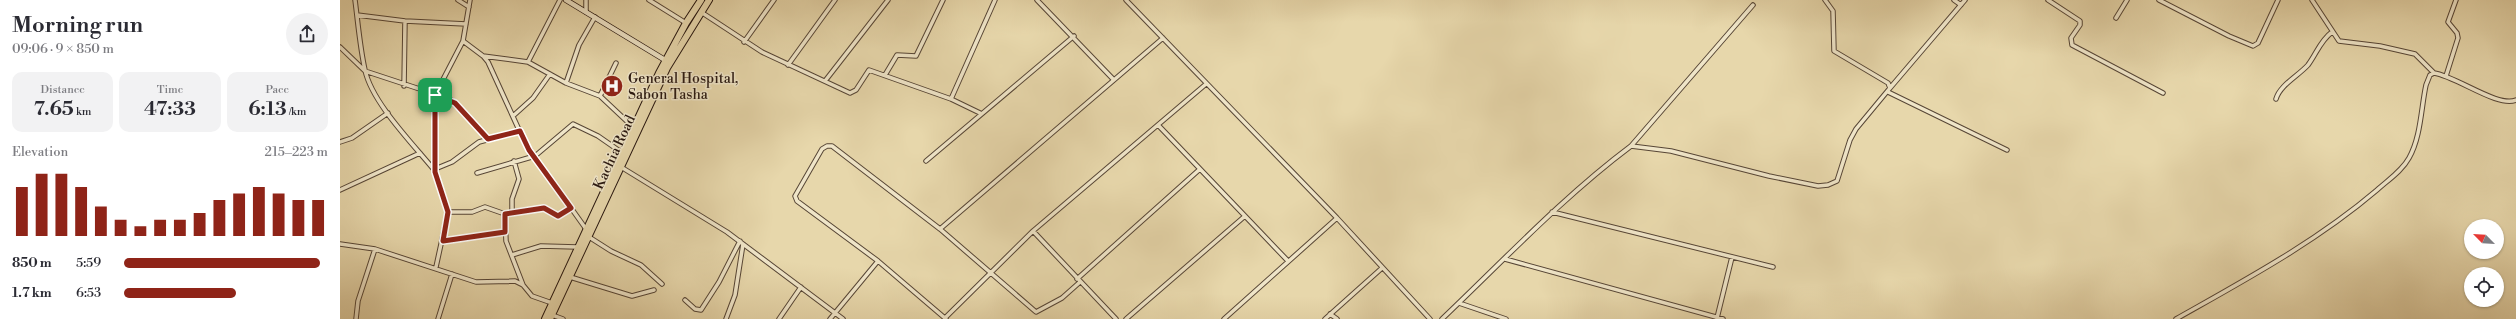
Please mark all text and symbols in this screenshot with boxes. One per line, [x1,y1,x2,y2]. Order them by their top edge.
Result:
text: Morning run [12,12,143,39]
button: share [286,13,328,55]
text: 09:06 · 9 × 850 m [12,41,114,57]
place label: General Hospital, Sabon Tasha [628,70,738,104]
hospital icon: General Hospital, Sabon Tasha [599,73,625,99]
pin [418,78,452,112]
text: Distance [40,83,85,97]
text: Time [157,83,183,97]
text: Pace [266,83,289,97]
icon: arrive [424,84,446,106]
text: 7.65 [34,97,74,122]
text: 47:33 [144,97,196,122]
text: 6:13 [248,97,287,122]
text: km [74,105,91,119]
text: /km [287,105,306,119]
street label: Kachia Road [590,112,640,193]
text: Elevation [12,144,68,160]
text: 215–223 m [265,144,328,160]
north arrow [2464,219,2504,259]
map controls [2464,219,2504,307]
text: 850 m [12,255,52,271]
text: 5:59 [76,255,101,271]
button: locate [2464,267,2504,307]
text: 1.7 km [12,285,52,301]
text: 6:53 [76,285,101,301]

